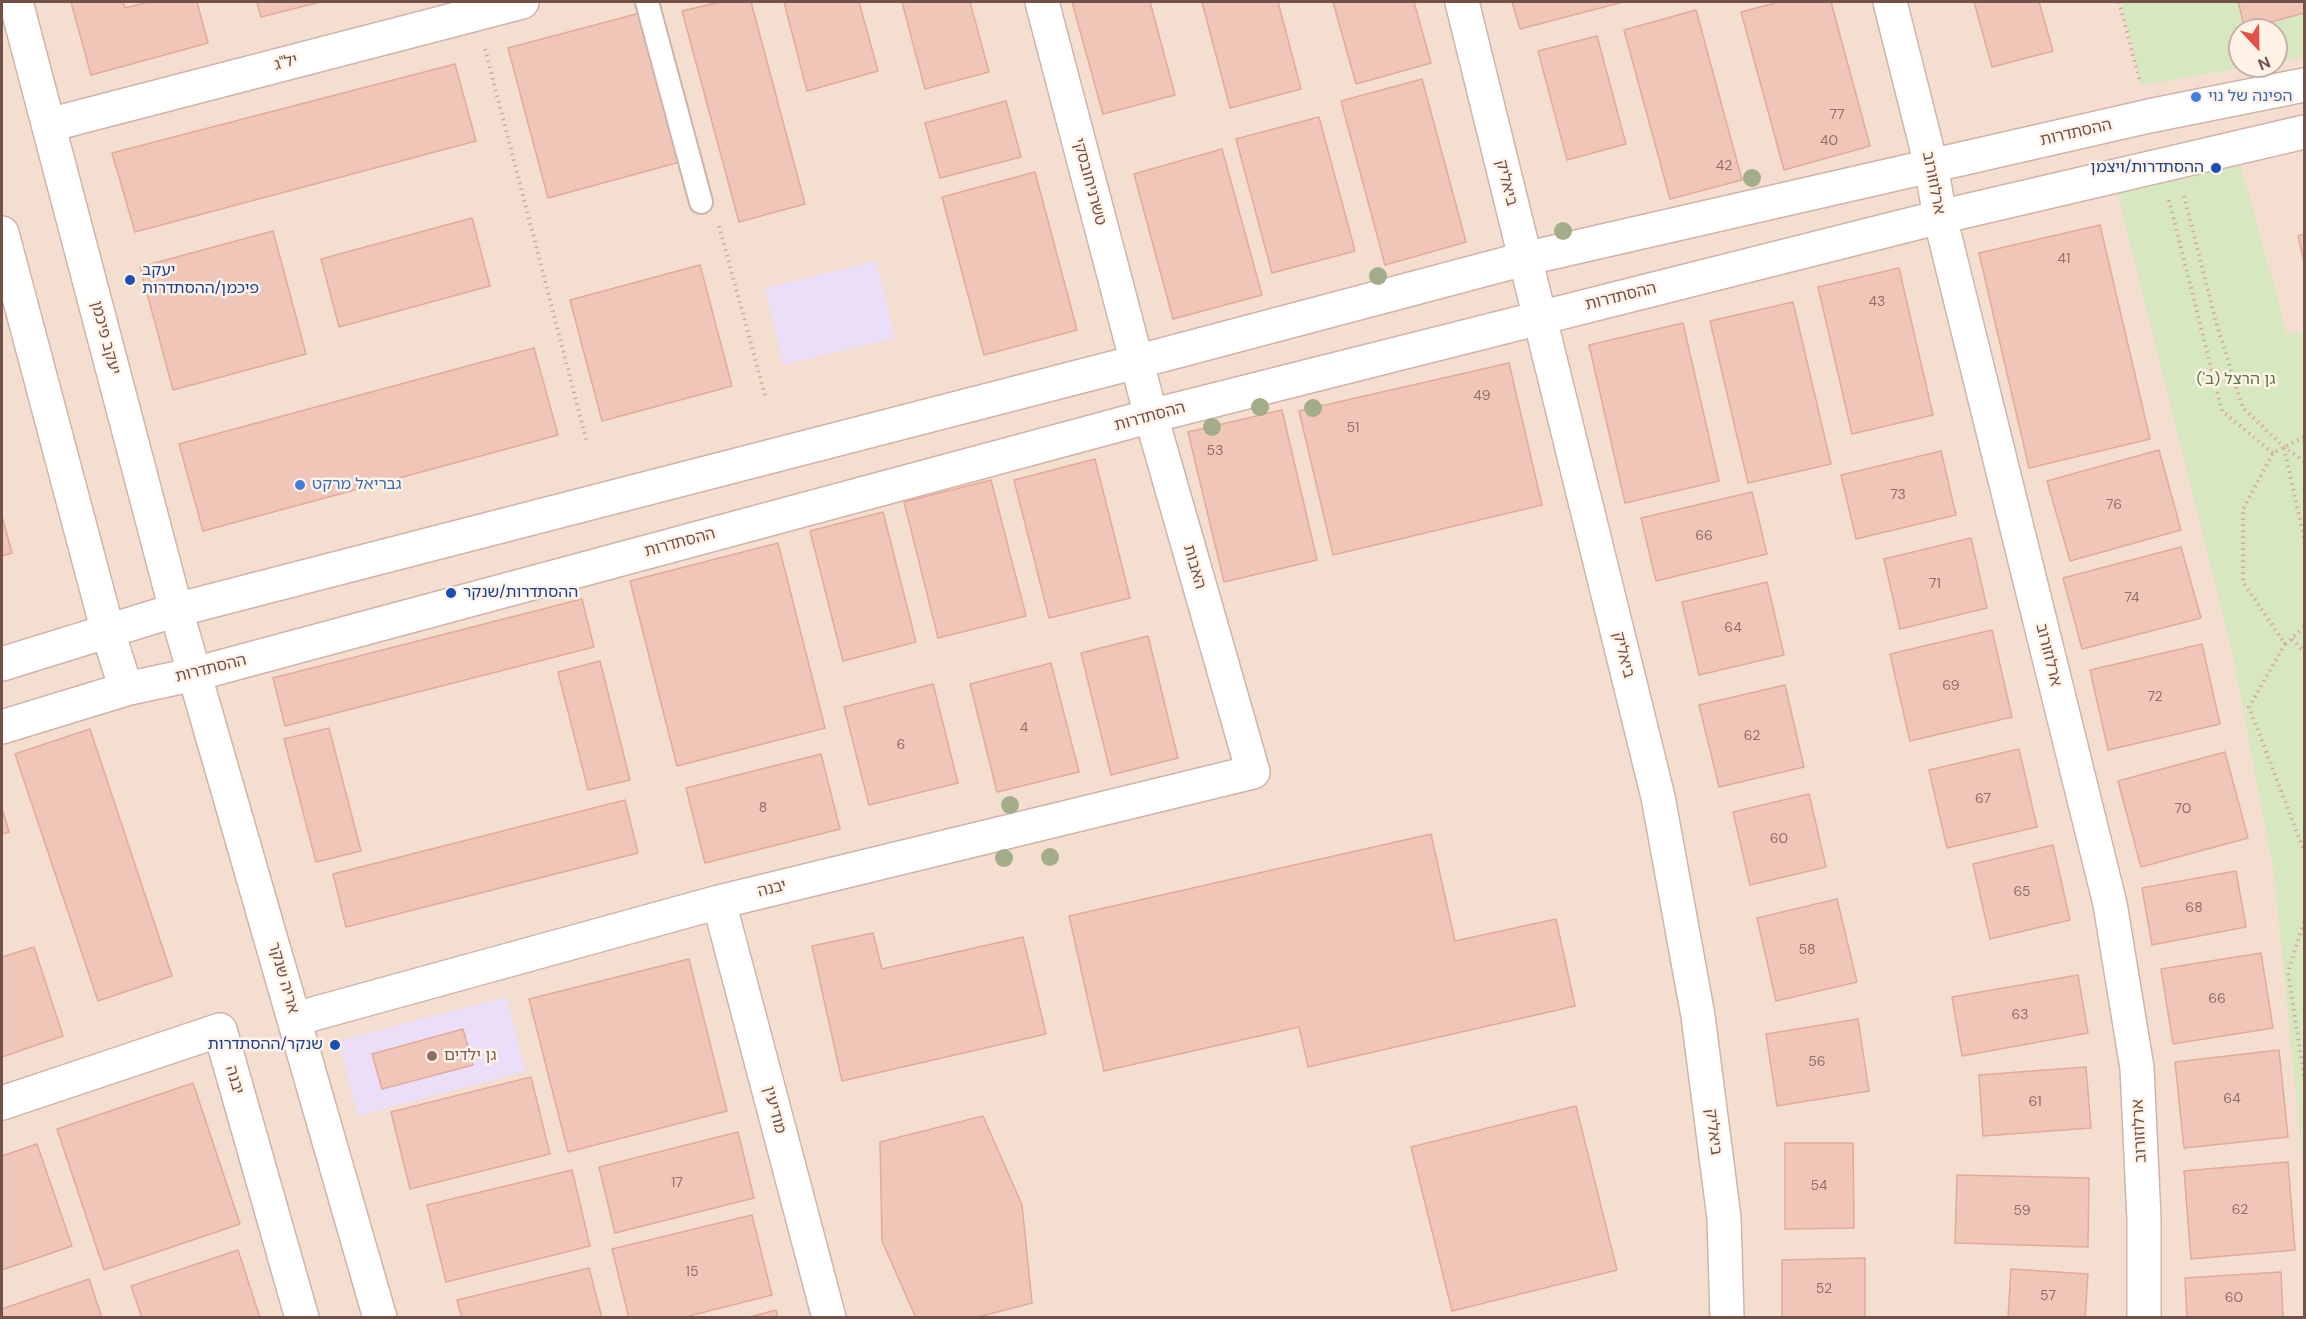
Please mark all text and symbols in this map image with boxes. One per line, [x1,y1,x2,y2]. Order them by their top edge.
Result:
north arrow [2228,18,2288,78]
street label: יל"ג [272,51,300,75]
text: N [2255,51,2274,75]
place label: הפינה של נוי [2208,87,2293,107]
marker: הפינה של נוי [2189,90,2203,104]
house number: 77 [1830,107,1844,123]
street label: ההסתדרות [2038,115,2114,151]
house number: 40 [1820,133,1838,149]
street label: טשרניחובסקי [1068,136,1110,228]
street label: ארלוזורוב [1917,150,1949,216]
street label: ביאליק [1491,158,1521,208]
house number: 42 [1716,158,1732,174]
place label: ההסתדרות/ויצמן [2091,158,2204,178]
marker: ההסתדרות/ויצמן [2209,161,2223,175]
house number: 41 [2058,251,2070,267]
place label: יעקב פיכמן/ההסתדרות [142,261,259,299]
marker: יעקב פיכמן/ההסתדרות [123,273,137,287]
street label: ההסתדרות [1583,279,1659,315]
house number: 43 [1869,294,1885,310]
street label: יעקב פיכמן [86,299,124,377]
park label: גן הרצל (ב') [2196,370,2276,390]
house number: 49 [1473,388,1491,404]
street label: ההסתדרות [1112,398,1188,436]
house number: 51 [1347,420,1359,436]
house number: 53 [1207,443,1223,459]
place label: גבריאל מרקט [312,475,402,495]
marker: גבריאל מרקט [293,478,307,492]
house number: 73 [1890,487,1906,503]
house number: 76 [2106,497,2122,513]
street label: ההסתדרות [642,524,718,562]
house number: 66 [1695,528,1713,544]
street label: האבות [1179,543,1209,591]
house number: 71 [1929,576,1941,592]
place label: ההסתדרות/שנקר [463,583,578,603]
marker: ההסתדרות/שנקר [444,586,458,600]
house number: 74 [2124,590,2140,606]
house number: 64 [1724,620,1742,636]
street label: ארלוזורוב [2031,622,2065,688]
street label: ביאליק [1608,630,1638,680]
street label: ההסתדרות [173,651,249,687]
house number: 69 [1942,678,1960,694]
house number: 72 [2147,689,2163,705]
house number: 4 [1020,720,1028,736]
house number: 62 [1744,728,1760,744]
house number: 6 [897,737,905,753]
house number: 67 [1975,791,1991,807]
house number: 8 [759,800,767,816]
house number: 70 [2175,801,2191,817]
house number: 60 [1770,831,1788,847]
street label: יבנה [756,876,788,902]
house number: 65 [2013,884,2031,900]
house number: 68 [2185,900,2203,916]
street label: אריה שנקר [264,940,302,1016]
house number: 58 [1798,942,1816,958]
house number: 66 [2208,991,2226,1007]
house number: 63 [2011,1007,2029,1023]
place label: שנקר/ההסתדרות [208,1035,323,1055]
marker: שנקר/ההסתדרות [328,1038,342,1052]
place label: גן ילדים [444,1046,496,1066]
marker: גן ילדים [425,1049,439,1063]
house number: 56 [1808,1054,1826,1070]
street label: יבנה [221,1063,247,1097]
street label: מודיעין [758,1084,790,1136]
house number: 64 [2223,1091,2241,1107]
house number: 61 [2028,1094,2042,1110]
street label: ארלוזורוב [2129,1099,2151,1163]
street label: ביאליק [1701,1108,1725,1156]
house number: 17 [671,1175,683,1191]
house number: 54 [1810,1178,1828,1194]
house number: 62 [2232,1202,2248,1218]
house number: 59 [2014,1203,2030,1219]
house number: 15 [686,1264,698,1280]
house number: 52 [1816,1281,1832,1297]
house number: 57 [2040,1288,2056,1304]
house number: 60 [2225,1290,2243,1306]

